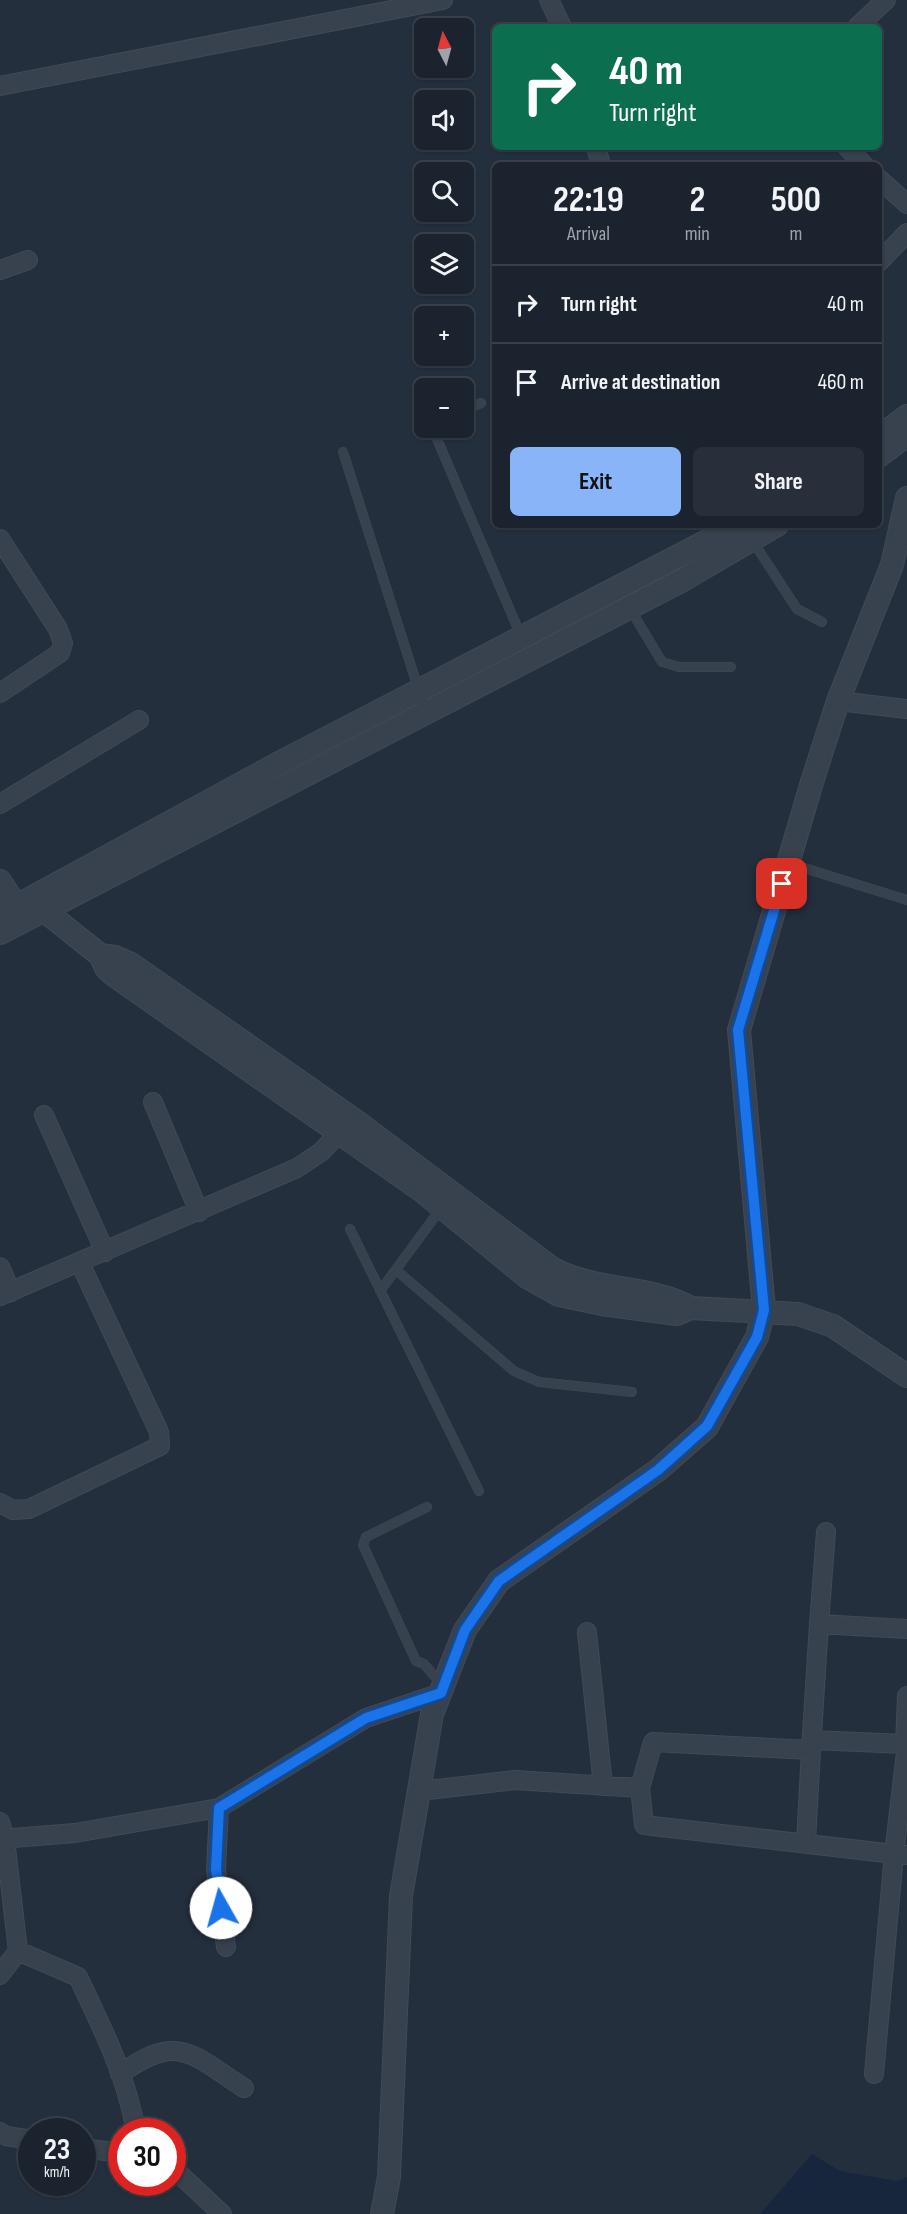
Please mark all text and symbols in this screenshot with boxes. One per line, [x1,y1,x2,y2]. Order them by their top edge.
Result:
north arrow [414,18,474,78]
map controls [414,18,474,438]
text: 40 m [609,46,683,97]
icon: right [510,48,588,126]
button: sound [414,90,474,150]
text: Turn right [609,97,696,129]
button: search [414,162,474,222]
text: 22:19 [553,179,624,222]
text: 2 [689,179,705,222]
text: 500 [771,179,821,222]
text: Arrival [567,222,610,246]
text: min [685,222,710,246]
text: m [790,222,802,246]
button: layers [414,234,474,294]
icon: right [510,288,543,321]
text: Turn right [561,291,637,318]
text: 40 m [827,291,864,318]
button: + [414,306,474,366]
icon: arrive [510,366,543,399]
text: Arrive at destination [561,369,720,396]
text: 460 m [818,369,864,396]
button: − [414,378,474,438]
button: Exit [510,447,681,516]
button: Share [693,447,864,516]
pin [756,858,807,909]
icon: arrive [765,867,798,900]
position arrow [189,1876,253,1940]
speed limit sign: 30 [108,2118,186,2196]
text: 23 [44,2132,70,2168]
text: km/h [44,2163,70,2182]

